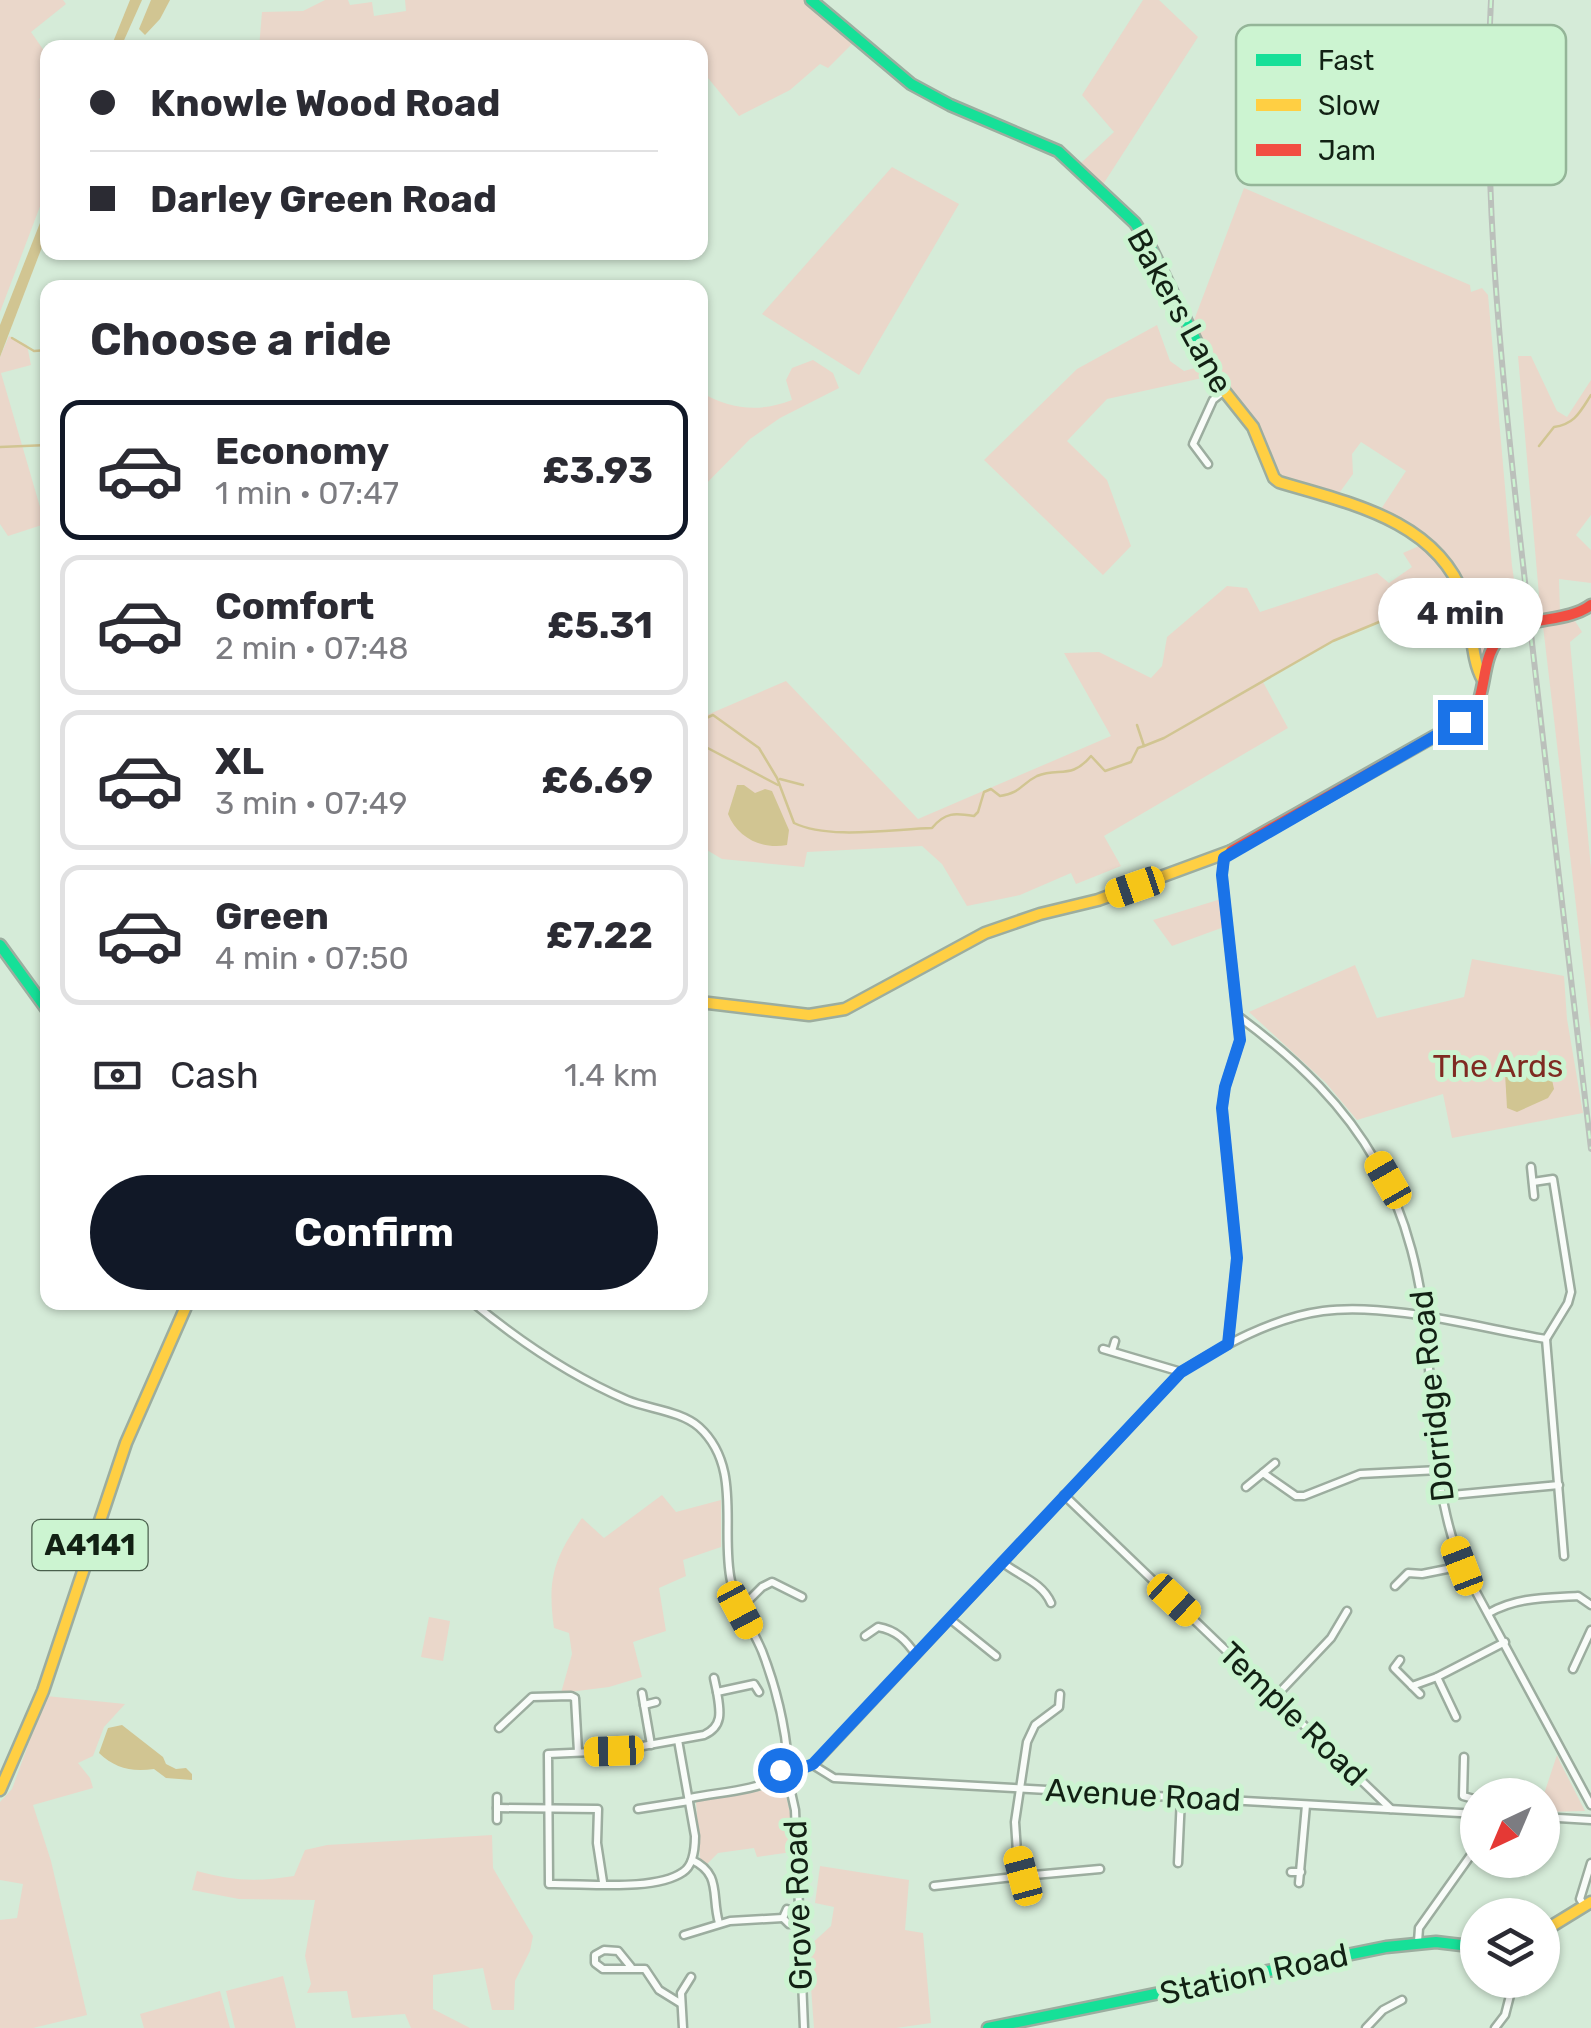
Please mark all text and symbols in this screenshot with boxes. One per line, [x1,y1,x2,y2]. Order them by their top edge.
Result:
legend [1236,25,1566,185]
text: Fast [1318,44,1374,77]
text: Knowle Wood Road [150,80,500,126]
text: Slow [1318,89,1380,122]
text: Jam [1318,134,1376,167]
text: Darley Green Road [150,176,497,222]
street label: Bakers Lane [1119,222,1241,400]
text: Choose a ride [90,313,392,366]
icon: car [95,425,185,515]
text: Economy [215,428,389,474]
text: £3.93 [542,447,653,493]
text: 1 min · 07:47 [215,474,399,512]
callout: 4 min [1378,577,1542,647]
icon: car [95,580,185,670]
text: Comfort [215,583,374,629]
text: 4 min [1417,594,1504,632]
text: £5.31 [547,602,653,648]
text: 2 min · 07:48 [215,629,409,667]
route end [1438,700,1483,745]
icon: car [95,735,185,825]
text: XL [215,738,264,784]
text: £6.69 [541,757,653,803]
text: 3 min · 07:49 [215,784,407,822]
car [1102,863,1168,911]
icon: car [95,890,185,980]
text: Green [215,893,329,939]
text: £7.22 [546,912,653,958]
text: 4 min · 07:50 [215,939,409,977]
park label: The Ards [1433,1047,1563,1085]
icon: cash [90,1048,145,1103]
text: Cash [170,1052,259,1098]
text: 1.4 km [564,1056,658,1094]
car [1360,1147,1416,1213]
button: Confirm [90,1175,658,1290]
street label: Dorridge Road [1402,1288,1462,1504]
road number: A4141 [32,1520,148,1570]
car [1437,1533,1487,1599]
car [1142,1569,1206,1631]
car [713,1576,767,1644]
street label: Temple Road [1211,1634,1375,1794]
car [583,1735,645,1767]
route start [758,1748,803,1793]
street label: Avenue Road [1044,1771,1242,1819]
north arrow [1460,1778,1560,1878]
map controls [1460,1778,1560,1998]
street label: Grove Road [776,1819,820,1991]
car [1001,1843,1045,1909]
button: layers [1460,1898,1560,1998]
street label: Station Road [1156,1935,1352,2013]

